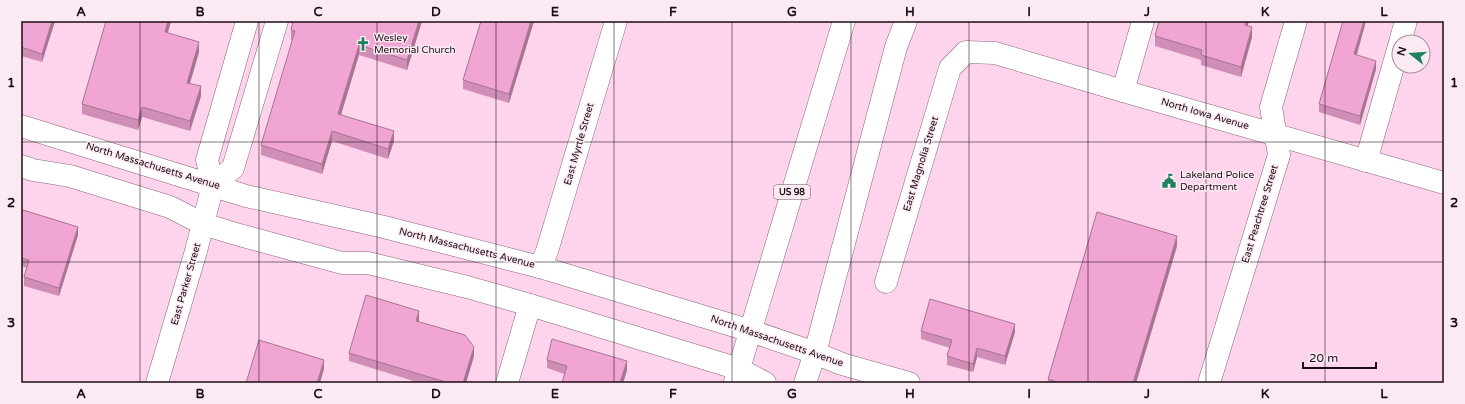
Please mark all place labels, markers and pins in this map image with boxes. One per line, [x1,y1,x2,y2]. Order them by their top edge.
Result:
place label: Wesley Memorial Church [374,32,456,56]
church icon: Wesley Memorial Church [355,36,371,52]
place label: Lakeland Police Department [1180,169,1254,193]
public building icon: Lakeland Police Department [1161,173,1177,189]

